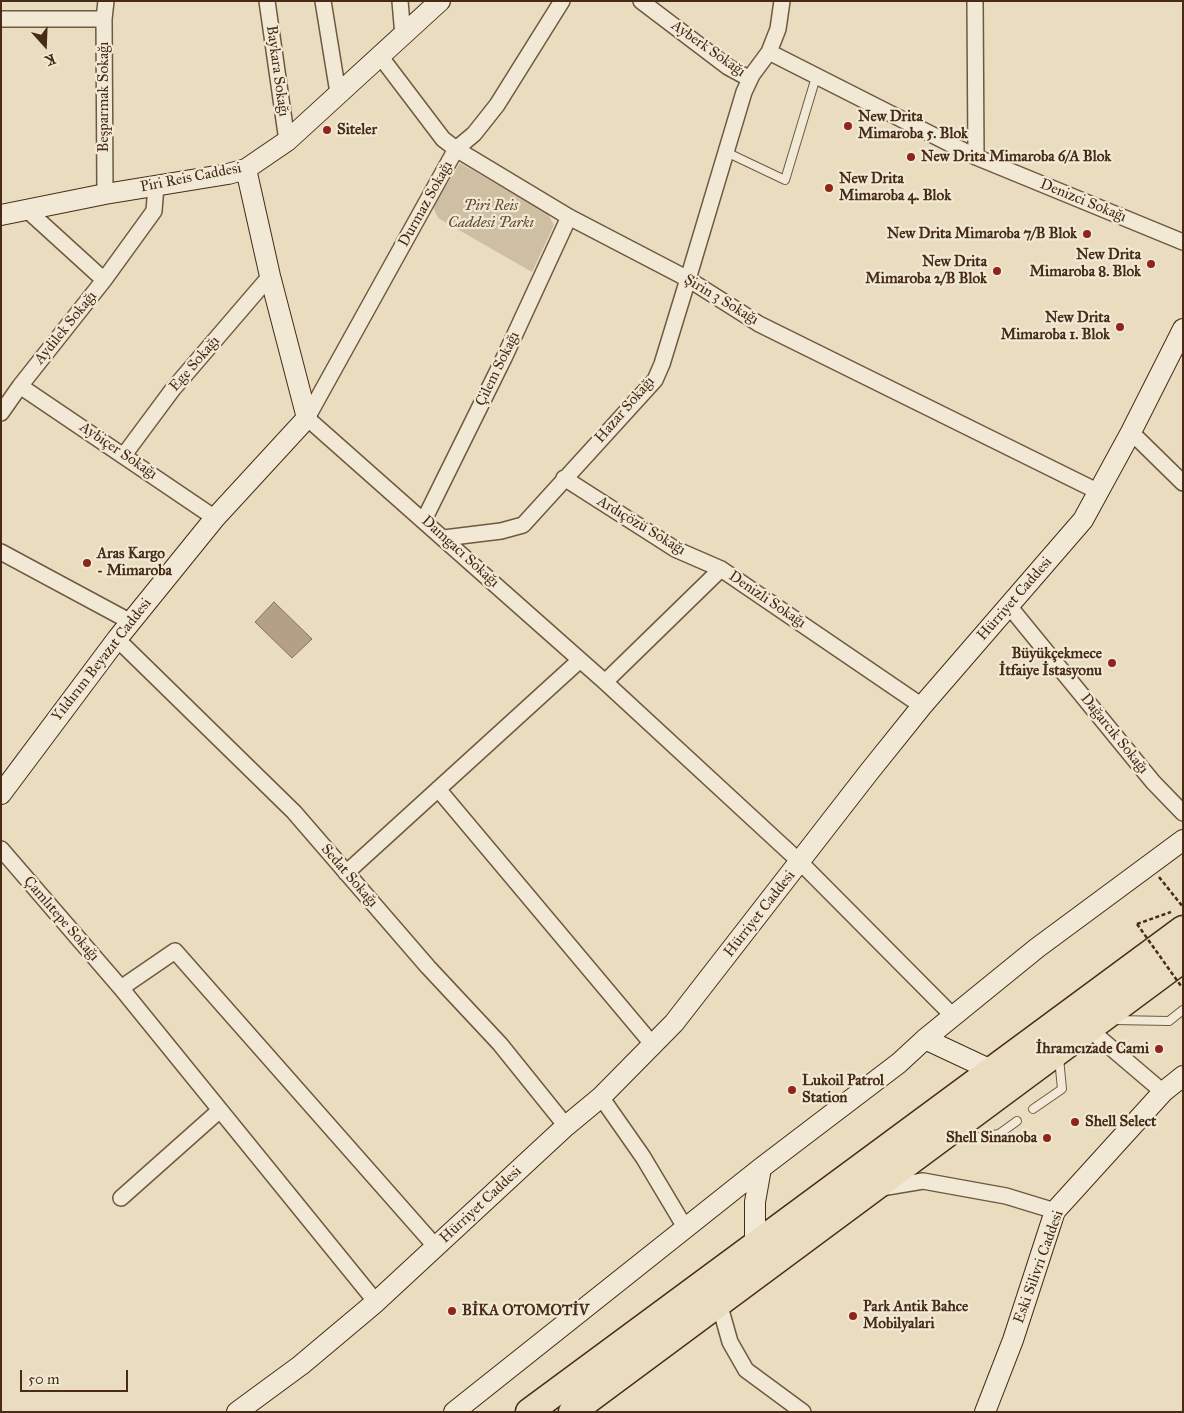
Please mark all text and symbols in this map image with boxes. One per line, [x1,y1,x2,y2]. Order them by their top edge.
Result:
street label: Ayberk Sokağı [667,17,749,81]
north arrow [20,20,70,70]
street label: Baykara Sokağı [262,24,292,118]
street label: Beşparmak Sokağı [95,42,113,152]
text: K [43,50,58,69]
place label: New Drita Mimaroba 5. Blok [858,108,968,143]
marker: New Drita Mimaroba 5. Blok [842,120,854,132]
place label: Siteler [337,121,377,139]
marker: Siteler [321,124,333,136]
place label: New Drita Mimaroba 6/A Blok [921,148,1111,166]
marker: New Drita Mimaroba 6/A Blok [905,151,917,163]
street label: Durmaz Sokağı [395,158,457,250]
street label: Piri Reis Caddesi [139,159,243,197]
place label: New Drita Mimaroba 4. Blok [839,170,951,205]
street label: Denizci Sokağı [1037,176,1129,226]
marker: New Drita Mimaroba 4. Blok [823,182,835,194]
park label: Piri Reis Caddesi Parkı [448,197,534,232]
place label: New Drita Mimaroba 7/B Blok [887,225,1077,243]
marker: New Drita Mimaroba 7/B Blok [1081,228,1093,240]
place label: New Drita Mimaroba 8. Blok [1030,246,1141,281]
place label: New Drita Mimaroba 2/B Blok [865,253,987,288]
marker: New Drita Mimaroba 8. Blok [1145,258,1157,270]
marker: New Drita Mimaroba 2/B Blok [991,265,1003,277]
street label: Şirin 3 Sokağı [680,271,762,329]
street label: Aydilek Sokağı [31,288,101,368]
place label: New Drita Mimaroba 1. Blok [1001,309,1110,344]
marker: New Drita Mimaroba 1. Blok [1114,321,1126,333]
street label: Çilem Sokağı [472,329,524,409]
street label: Ege Sokağı [166,332,224,396]
street label: Hazar Sokağı [591,373,659,447]
street label: Aybiçer Sokağı [76,418,160,484]
street label: Ardıçözü Sokağı [593,493,689,559]
street label: Damgacı Sokağı [417,512,503,592]
place label: Aras Kargo - Mimaroba [97,545,172,580]
street label: Hürriyet Caddesi [974,553,1056,645]
marker: Aras Kargo - Mimaroba [81,557,93,569]
street label: Denizli Sokağı [725,568,809,632]
street label: Yıldırım Beyazıt Caddesi [48,595,156,725]
place label: Büyükçekmece İtfaiye İstasyonu [999,645,1102,680]
marker: Büyükçekmece İtfaiye İstasyonu [1106,657,1118,669]
street label: Dağarcık Sokağı [1076,690,1152,778]
street label: Sedat Sokağı [317,841,381,911]
street label: Hürriyet Caddesi [721,867,799,961]
street label: Çamlıtepe Sokağı [19,873,103,965]
place label: İhramcızade Cami [1036,1040,1149,1058]
marker: İhramcızade Cami [1153,1043,1165,1055]
place label: Lukoil Patrol Station [802,1072,884,1107]
marker: Lukoil Patrol Station [786,1084,798,1096]
place label: Shell Select [1085,1113,1156,1131]
marker: Shell Select [1069,1116,1081,1128]
place label: Shell Sinanoba [946,1129,1037,1147]
marker: Shell Sinanoba [1041,1132,1053,1144]
street label: Hürriyet Caddesi [436,1163,526,1247]
street label: Eski Silivri Caddesi [1010,1208,1068,1326]
place label: Park Antik Bahce Mobilyalari [863,1298,968,1333]
place label: BİKA OTOMOTİV [462,1302,589,1320]
marker: BİKA OTOMOTİV [446,1305,458,1317]
marker: Park Antik Bahce Mobilyalari [847,1310,859,1322]
scale bar [22,1360,130,1392]
text: 50 m [28,1370,60,1388]

